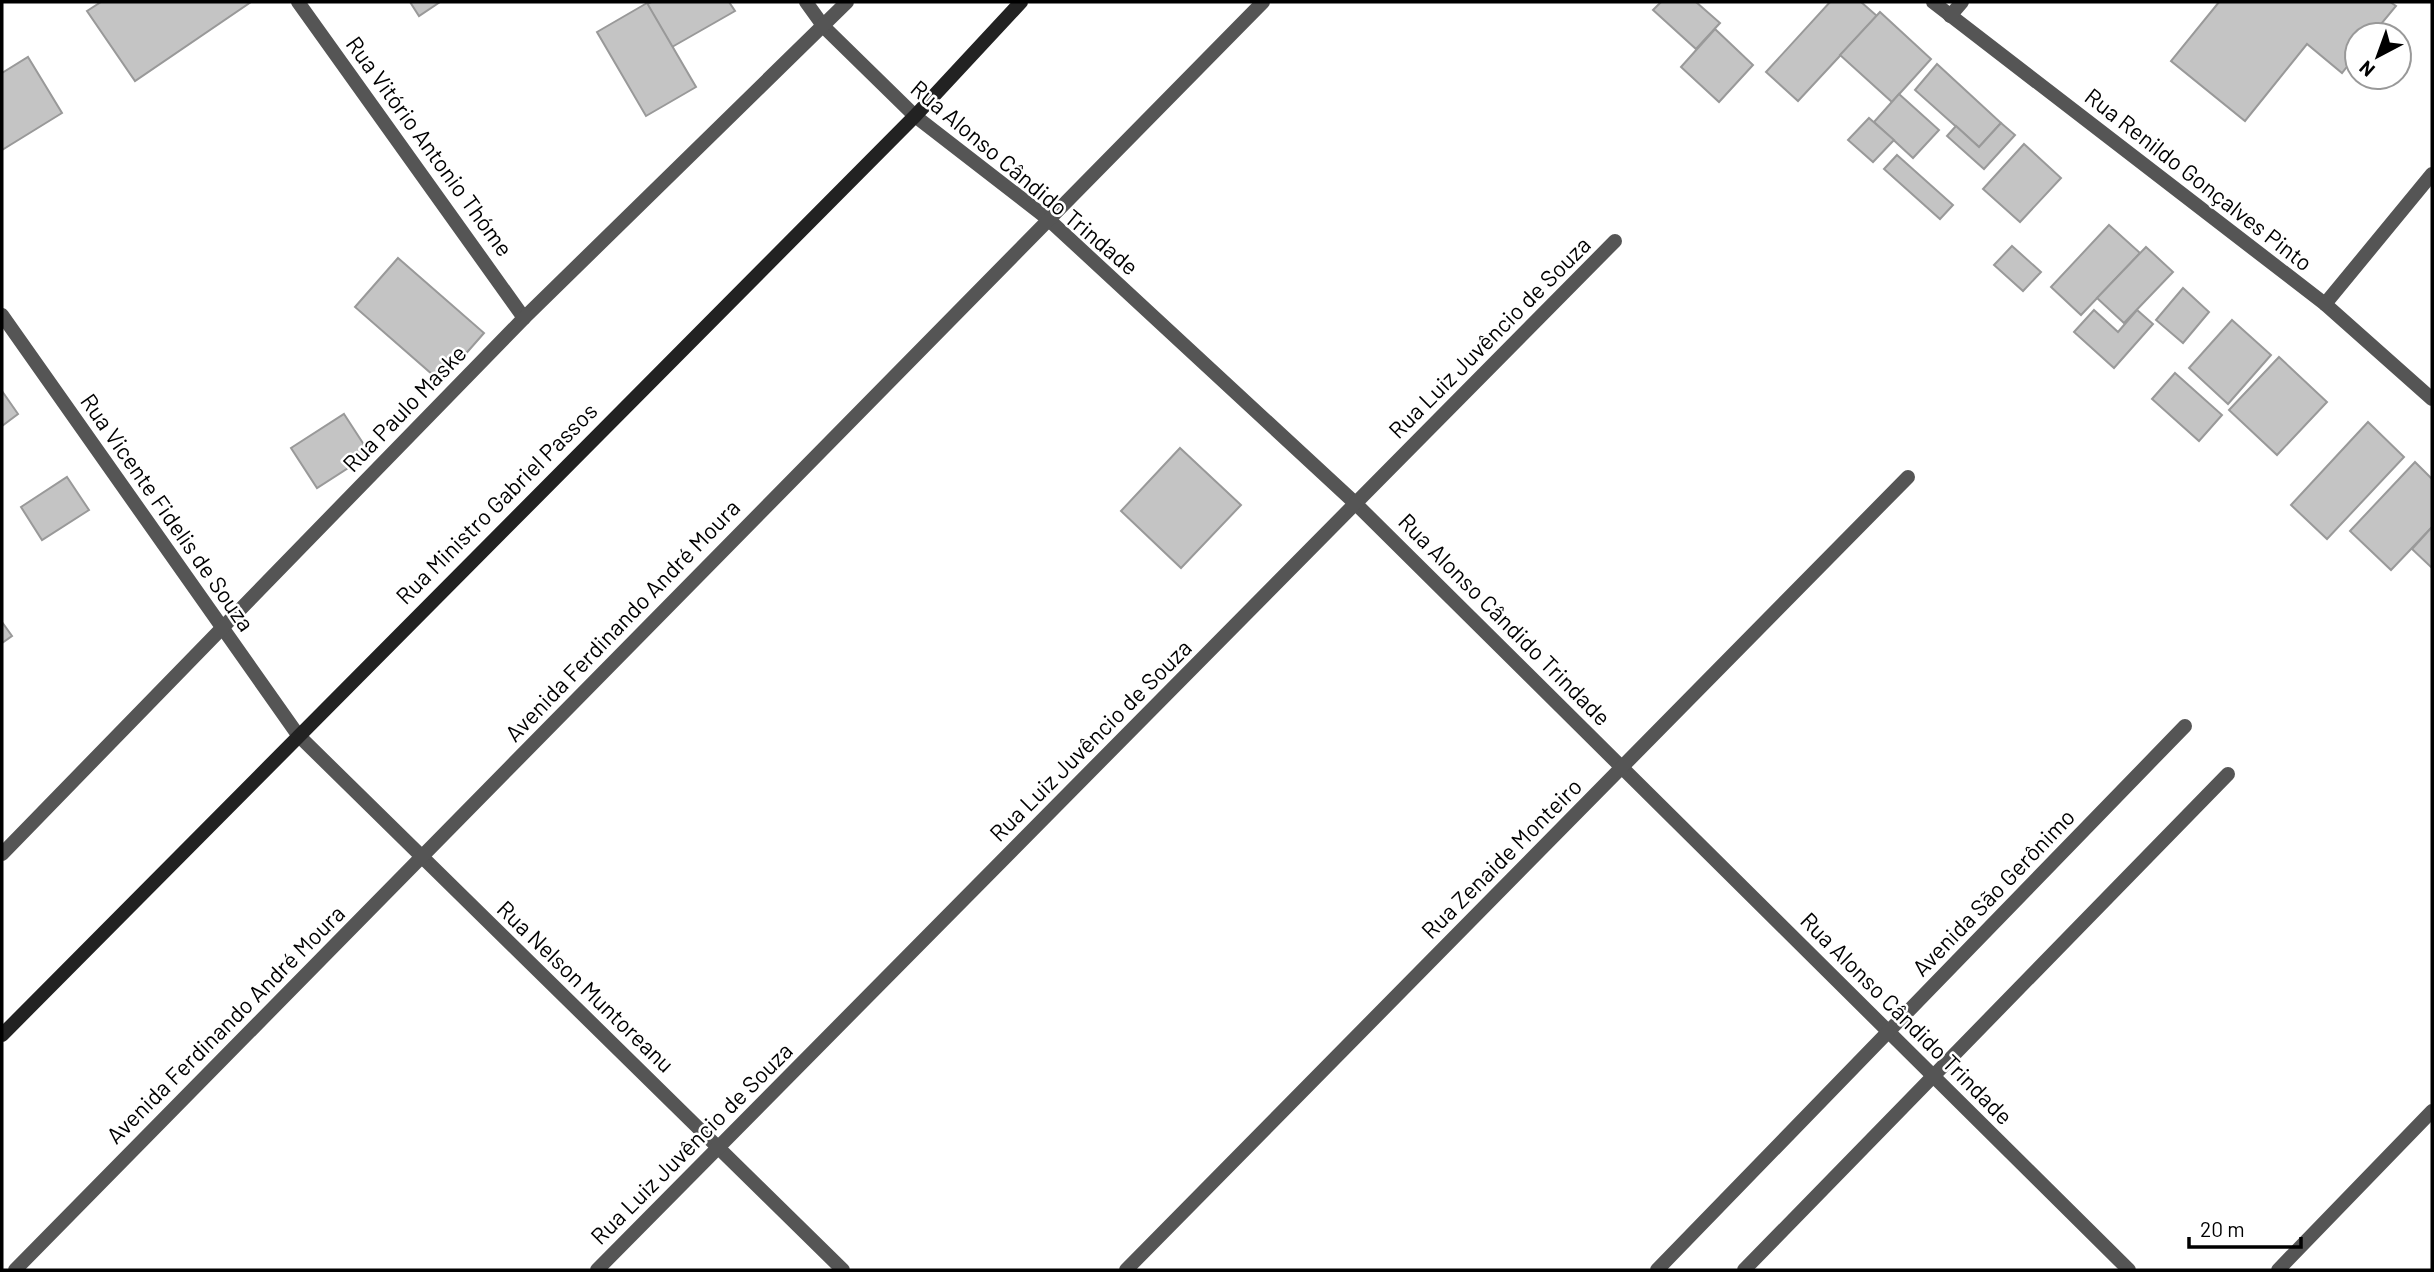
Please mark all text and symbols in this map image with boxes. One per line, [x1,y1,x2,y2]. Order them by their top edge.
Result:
north arrow [2343,21,2413,91]
street label: Rua Vitório Antonio Thóme [341,31,519,261]
text: N [2354,56,2379,82]
street label: Rua Alonso Cândido Trindade [905,74,1145,280]
street label: Rua Renildo Gonçalves Pinto [2080,82,2318,276]
street label: Rua Luiz Juvêncio de Souza [1382,230,1596,444]
street label: Rua Paulo Maske [336,339,472,477]
street label: Rua Vicente Fidelis de Souza [75,388,261,636]
street label: Rua Ministro Gabriel Passos [389,396,603,610]
street label: Avenida Ferdinando André Moura [499,493,745,747]
street label: Rua Alonso Cândido Trindade [1393,507,1617,731]
street label: Rua Luiz Juvêncio de Souza [983,633,1197,847]
street label: Rua Zenaide Monteiro [1415,772,1587,944]
street label: Avenida São Gerônimo [1906,802,2080,982]
street label: Rua Nelson Muntoreanu [492,894,680,1078]
street label: Avenida Ferdinando André Moura [100,899,350,1149]
street label: Rua Alonso Cândido Trindade [1795,906,2019,1130]
street label: Rua Luiz Juvêncio de Souza [584,1036,798,1250]
scale bar [2189,1206,2301,1250]
text: 20 m [2200,1216,2245,1241]

